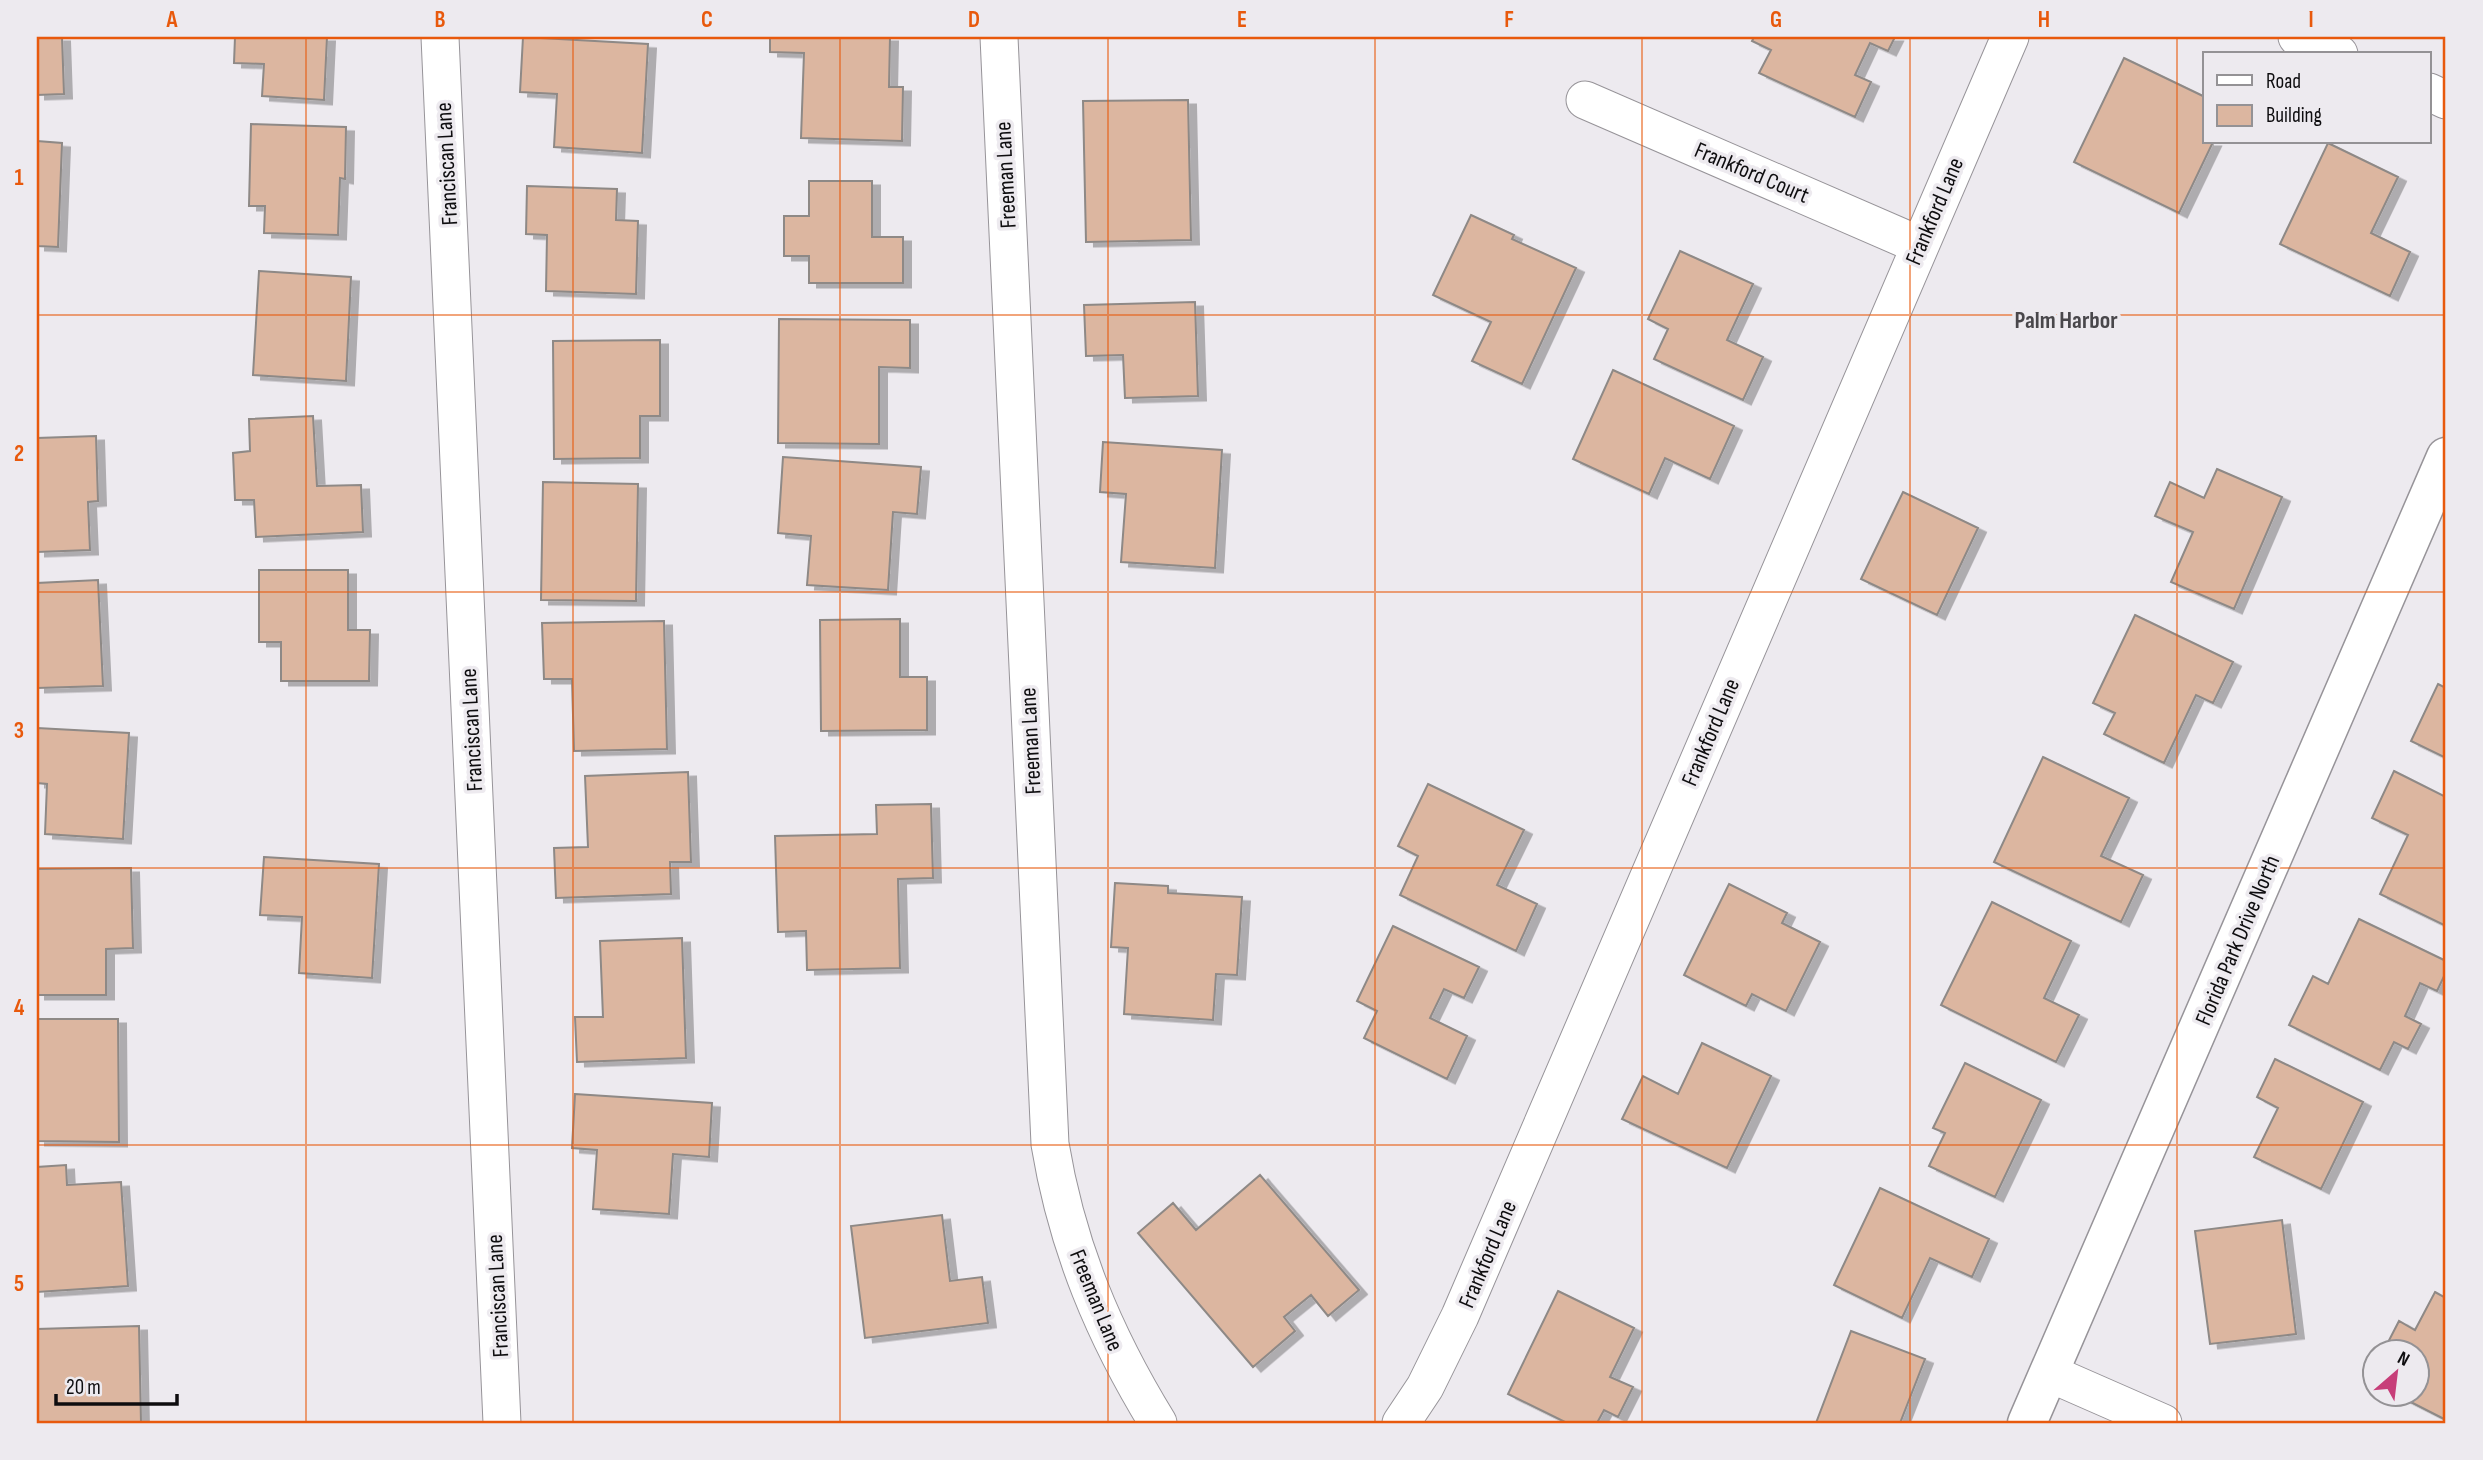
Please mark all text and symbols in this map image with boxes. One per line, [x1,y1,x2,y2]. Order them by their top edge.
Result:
text: A [166,6,179,34]
text: B [435,6,446,34]
text: C [701,6,713,34]
text: D [968,6,980,34]
text: E [1237,6,1247,34]
text: F [1504,6,1514,34]
text: G [1770,6,1782,34]
text: H [2038,6,2050,34]
text: I [2308,6,2314,34]
legend [2203,52,2430,144]
text: Road [2266,69,2301,94]
street label: Franciscan Lane [430,102,464,226]
text: Building [2266,103,2322,128]
street label: Freeman Lane [989,121,1023,229]
street label: Frankford Court [1690,136,1813,210]
street label: Frankford Lane [1900,153,1970,269]
text: 1 [14,164,24,192]
district label: Palm Harbor [2014,306,2118,335]
text: 2 [14,440,24,468]
street label: Franciscan Lane [455,668,489,792]
street label: Frankford Lane [1676,674,1746,790]
street label: Freeman Lane [1014,687,1048,795]
text: 3 [14,717,24,745]
street label: Florida Park Drive North [2190,851,2286,1029]
text: 4 [14,994,25,1022]
street label: Frankford Lane [1453,1196,1523,1312]
street label: Franciscan Lane [481,1234,515,1358]
street label: Freeman Lane [1063,1246,1129,1355]
text: 5 [14,1270,24,1298]
north arrow [2360,1338,2430,1408]
text: N [2393,1347,2413,1372]
scale bar [56,1362,177,1406]
text: 20 m [66,1375,101,1400]

